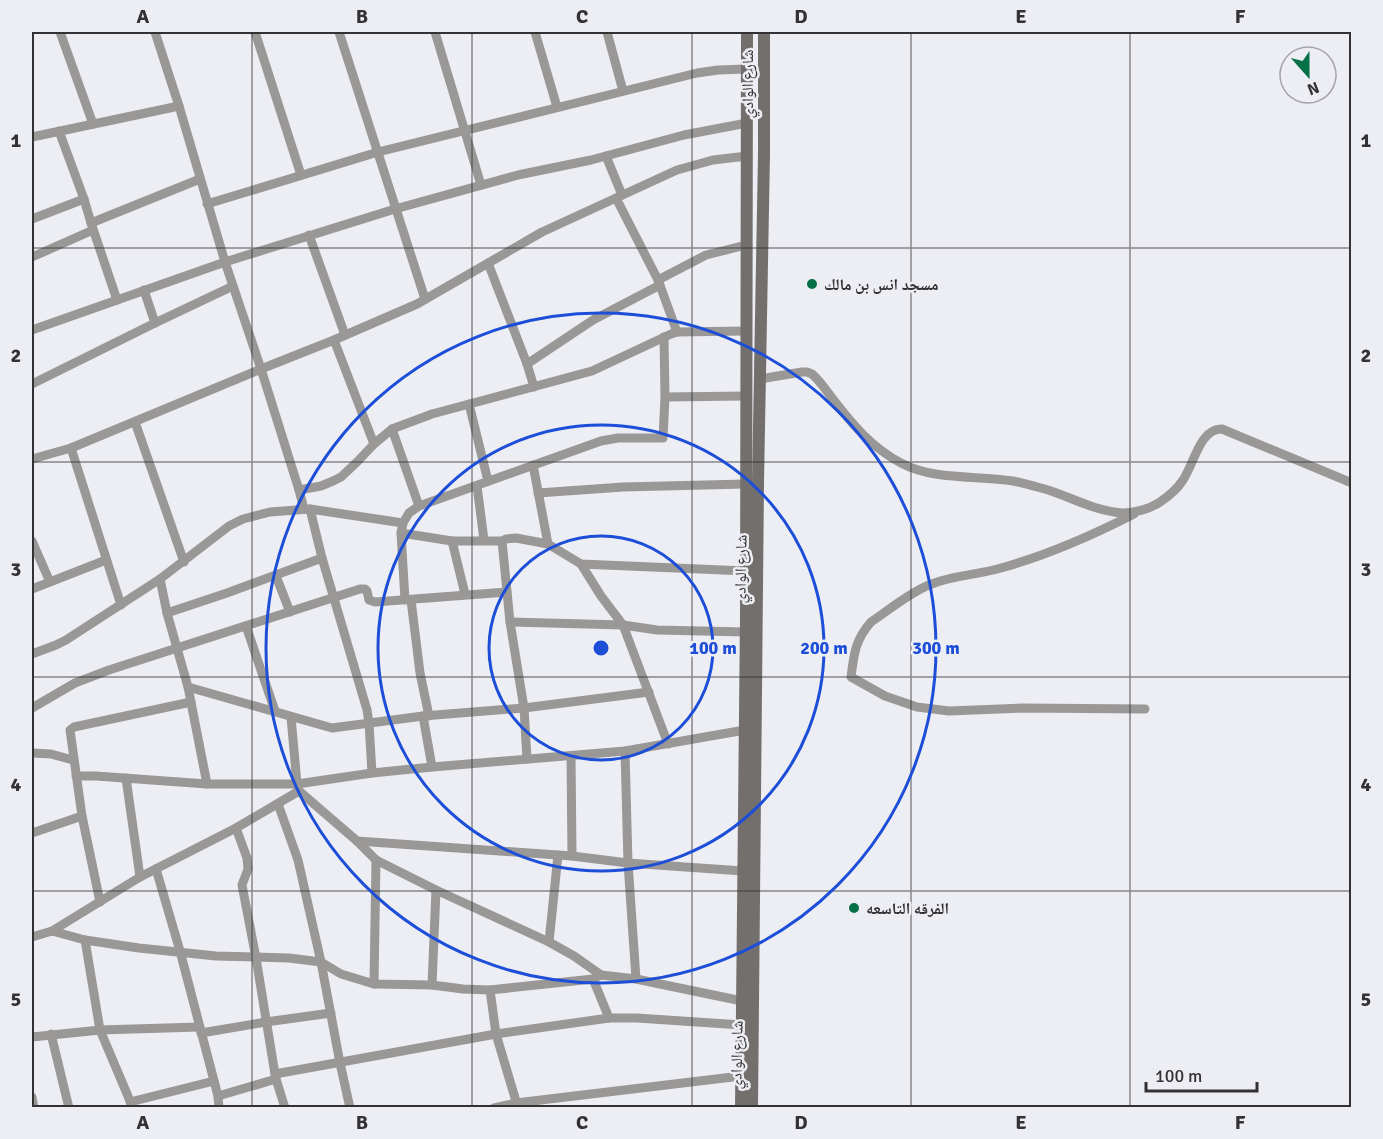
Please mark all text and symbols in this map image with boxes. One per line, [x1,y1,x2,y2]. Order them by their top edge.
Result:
text: A [137,4,150,29]
text: B [356,4,368,29]
text: C [576,4,588,29]
text: D [794,4,808,29]
text: E [1015,4,1027,29]
text: F [1235,4,1246,29]
north arrow [1278,45,1338,105]
street label: شارع الوادي [738,50,760,118]
text: N [1304,77,1322,99]
text: 1 [11,128,22,153]
text: 1 [1361,128,1372,153]
place label: مسجد انس بن مالك [824,275,939,295]
marker: مسجد انس بن مالك [805,277,819,291]
text: 2 [11,343,21,368]
text: 2 [1361,343,1371,368]
street label: شارع الوادي [730,534,754,604]
text: 3 [11,557,21,582]
text: 3 [1361,557,1371,582]
text: 100 m [689,637,737,659]
text: 200 m [800,637,848,659]
text: 300 m [912,637,960,659]
centre of rings [591,638,611,658]
text: 4 [11,772,22,797]
text: 4 [1361,772,1372,797]
place label: الفرقه التاسعه [866,899,949,919]
marker: الفرقه التاسعه [847,901,861,915]
text: 5 [11,987,21,1012]
text: 5 [1361,987,1371,1012]
street label: شارع الوادي [726,1020,750,1090]
scale bar [1146,1055,1257,1093]
text: 100 m [1155,1065,1202,1087]
text: A [137,1110,150,1135]
text: B [356,1110,368,1135]
text: C [576,1110,588,1135]
text: D [794,1110,808,1135]
text: E [1015,1110,1027,1135]
text: F [1235,1110,1246,1135]

